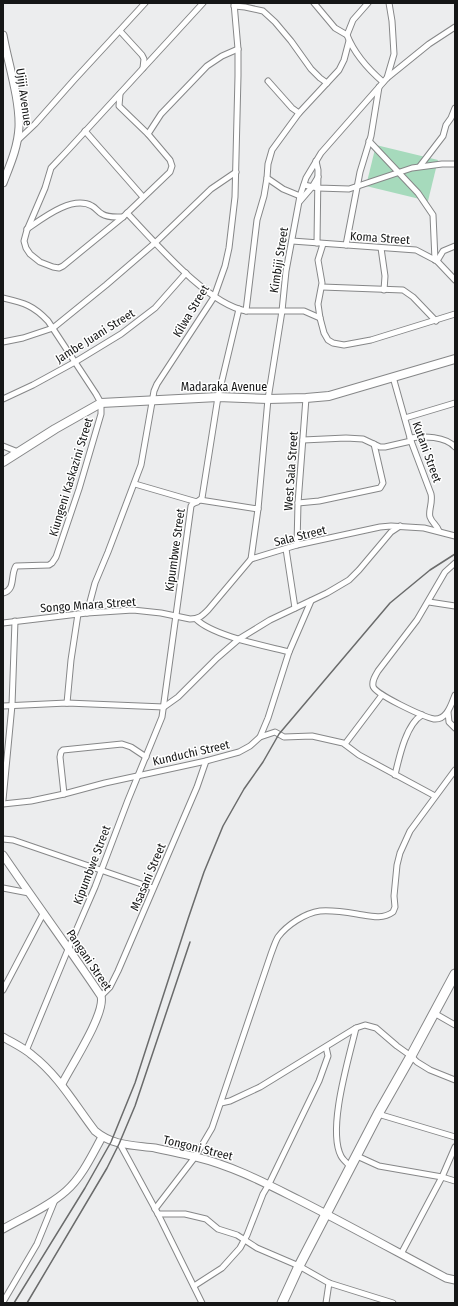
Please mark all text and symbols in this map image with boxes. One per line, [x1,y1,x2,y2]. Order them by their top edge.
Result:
street label: Ujiji Avenue [13,67,35,127]
street label: Kimbiji Street [267,226,291,294]
street label: Koma Street [350,229,410,247]
street label: Kilwa Street [170,282,212,340]
street label: Jambe Juani Street [53,306,137,366]
street label: Madaraka Avenue [181,380,267,394]
street label: Kiungeni Kaskazini Street [46,416,96,538]
street label: Kutani Street [409,420,445,484]
street label: West Sala Street [281,431,301,511]
street label: Kipumbwe Street [162,507,188,592]
street label: Sala Street [273,523,327,549]
street label: Songo Mnara Street [40,595,136,615]
street label: Kunduchi Street [151,737,231,769]
street label: Kipumbwe Street [70,823,114,907]
street label: Msasani Street [127,841,169,913]
street label: Pangani Street [63,927,115,993]
street label: Tongoni Street [162,1133,234,1163]

